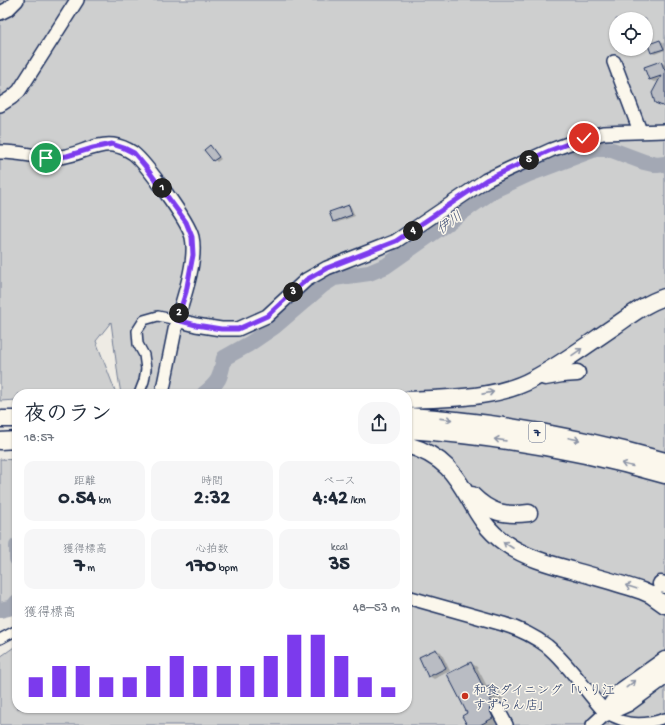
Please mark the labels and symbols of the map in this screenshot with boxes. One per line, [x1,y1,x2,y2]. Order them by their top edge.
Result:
pin [567,121,601,155]
pin [29,141,63,175]
pin: 5 [519,150,539,170]
pin: 1 [152,178,172,198]
water label: 伊川 [434,208,467,239]
pin: 4 [403,221,423,241]
pin: 3 [283,282,303,302]
pin: 2 [169,303,189,323]
one-way arrow [571,348,582,356]
one-way arrow [481,389,494,397]
one-way arrow [439,416,452,423]
road number: 7 [529,422,545,442]
one-way arrow [568,435,581,443]
one-way arrow [494,436,507,444]
one-way arrow [621,461,634,468]
one-way arrow [503,541,514,549]
one-way arrow [625,583,638,590]
one-way arrow [626,679,637,688]
place label: 和食ダイニング「いり江 すずらん店」 [473,684,615,714]
marker: 和食ダイニング「いり江 すずらん店」 [460,691,470,701]

